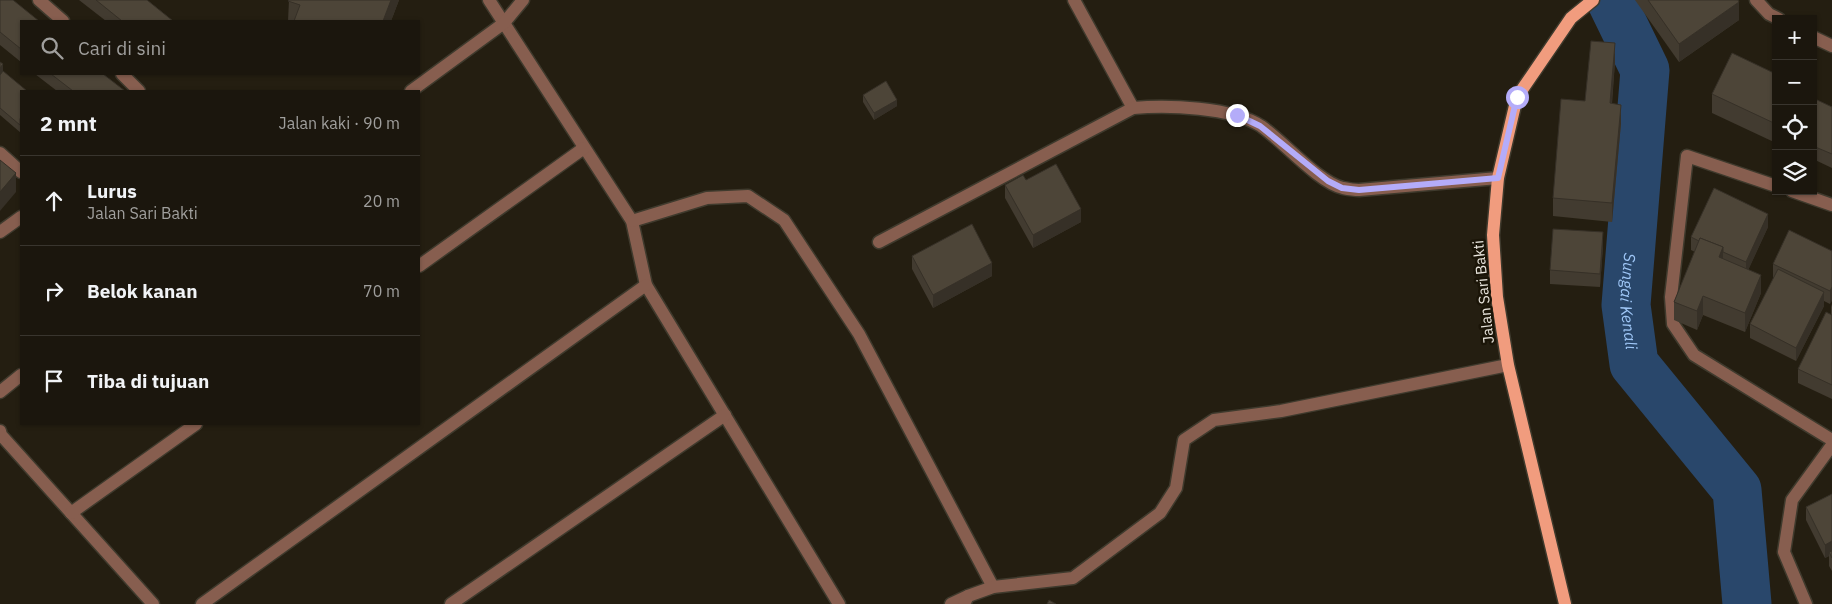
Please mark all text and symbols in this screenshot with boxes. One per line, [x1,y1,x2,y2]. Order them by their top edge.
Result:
map controls [1772,15,1817,195]
button: + [1772,15,1817,60]
search box [20,20,420,75]
icon: search [38,34,66,62]
text: Cari di sini [78,36,166,60]
button: − [1772,60,1817,105]
route start [1506,86,1529,109]
route end [1226,104,1249,127]
button: locate [1772,105,1817,150]
text: 2 mnt [40,109,97,137]
text: Jalan kaki · 90 m [278,113,400,133]
button: layers [1772,150,1817,195]
text: Lurus [87,179,137,203]
icon: ahead [40,187,68,215]
text: 20 m [363,191,400,211]
text: Jalan Sari Bakti [87,203,198,223]
street label: Jalan Sari Bakti [1468,239,1498,345]
water label: Sungai Kenali [1616,252,1642,352]
icon: right [40,277,68,305]
text: Belok kanan [87,279,198,303]
text: 70 m [363,281,400,301]
icon: arrive [40,367,68,395]
text: Tiba di tujuan [87,369,209,393]

